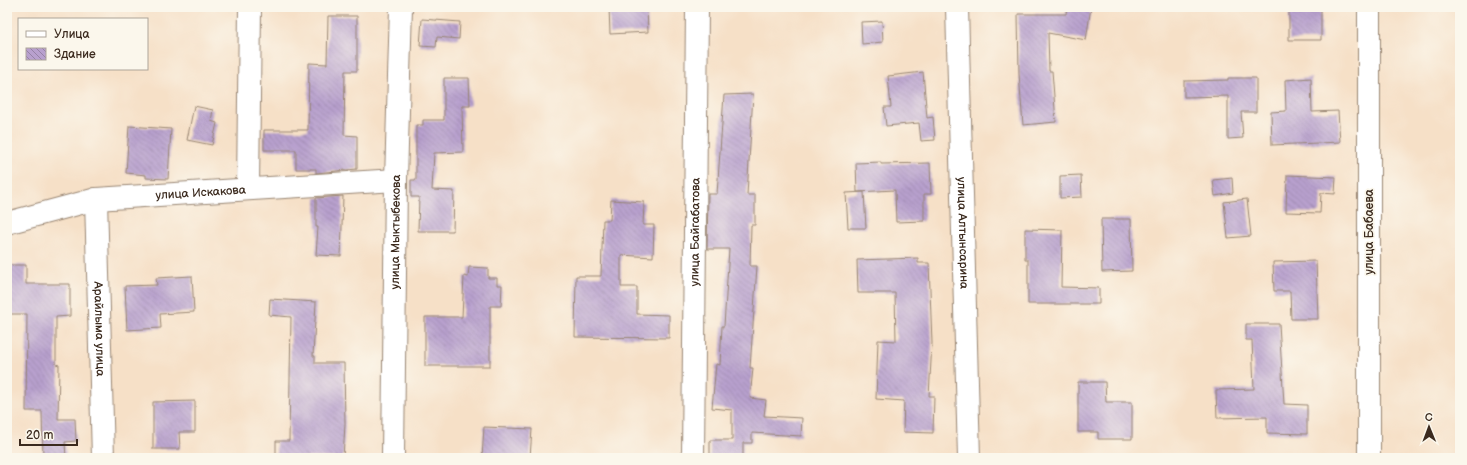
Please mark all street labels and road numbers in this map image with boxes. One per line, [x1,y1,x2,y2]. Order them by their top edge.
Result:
street label: улица Мыктыбекова [387,174,404,290]
street label: улица Байгабатова [687,177,703,287]
street label: улица Алтынсарина [954,177,972,289]
street label: улица Искакова [155,182,246,203]
street label: улица Бабаева [1362,189,1377,275]
street label: Арайлыма улица [91,280,108,377]

